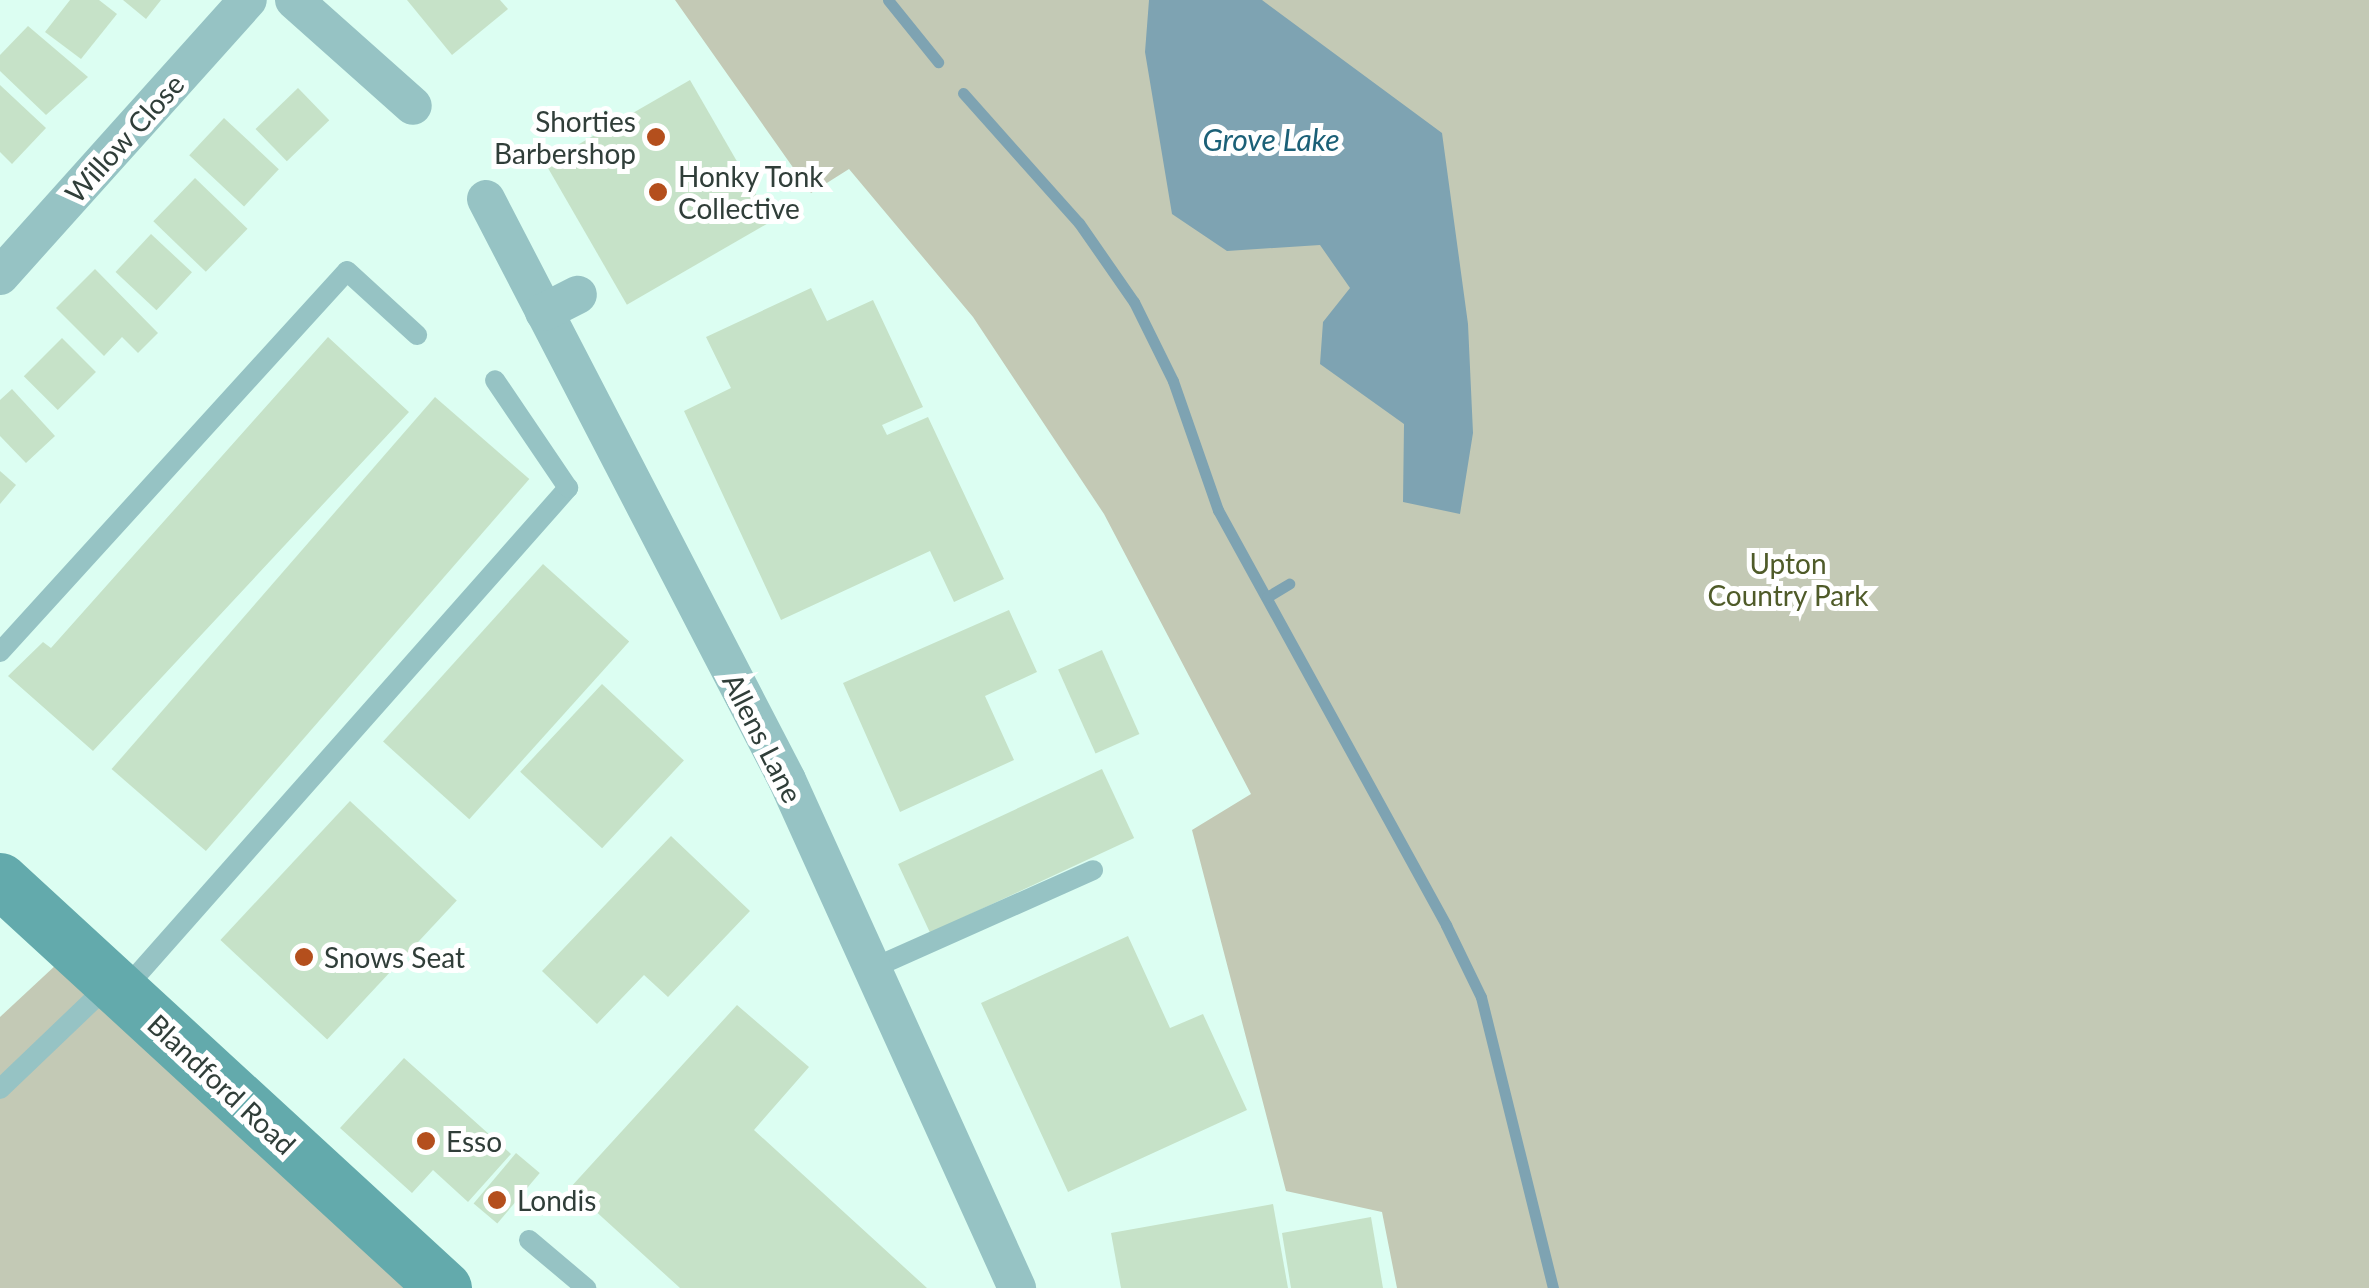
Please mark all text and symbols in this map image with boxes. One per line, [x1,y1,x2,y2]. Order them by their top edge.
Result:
street label: Willow Close [57,67,191,209]
place label: Shorties Barbershop [494,104,636,170]
water label: Grove Lake [1202,121,1340,157]
marker: Shorties Barbershop [645,126,667,148]
place label: Honky Tonk Collective [678,159,825,225]
marker: Honky Tonk Collective [647,181,669,203]
park label: Upton Country Park [1707,546,1869,612]
street label: Allens Lane [716,668,810,808]
place label: Snows Seat [324,940,465,974]
marker: Snows Seat [293,946,315,968]
street label: Blandford Road [141,1007,303,1161]
place label: Esso [446,1124,502,1158]
marker: Esso [415,1130,437,1152]
place label: Londis [517,1183,596,1217]
marker: Londis [486,1189,508,1211]

